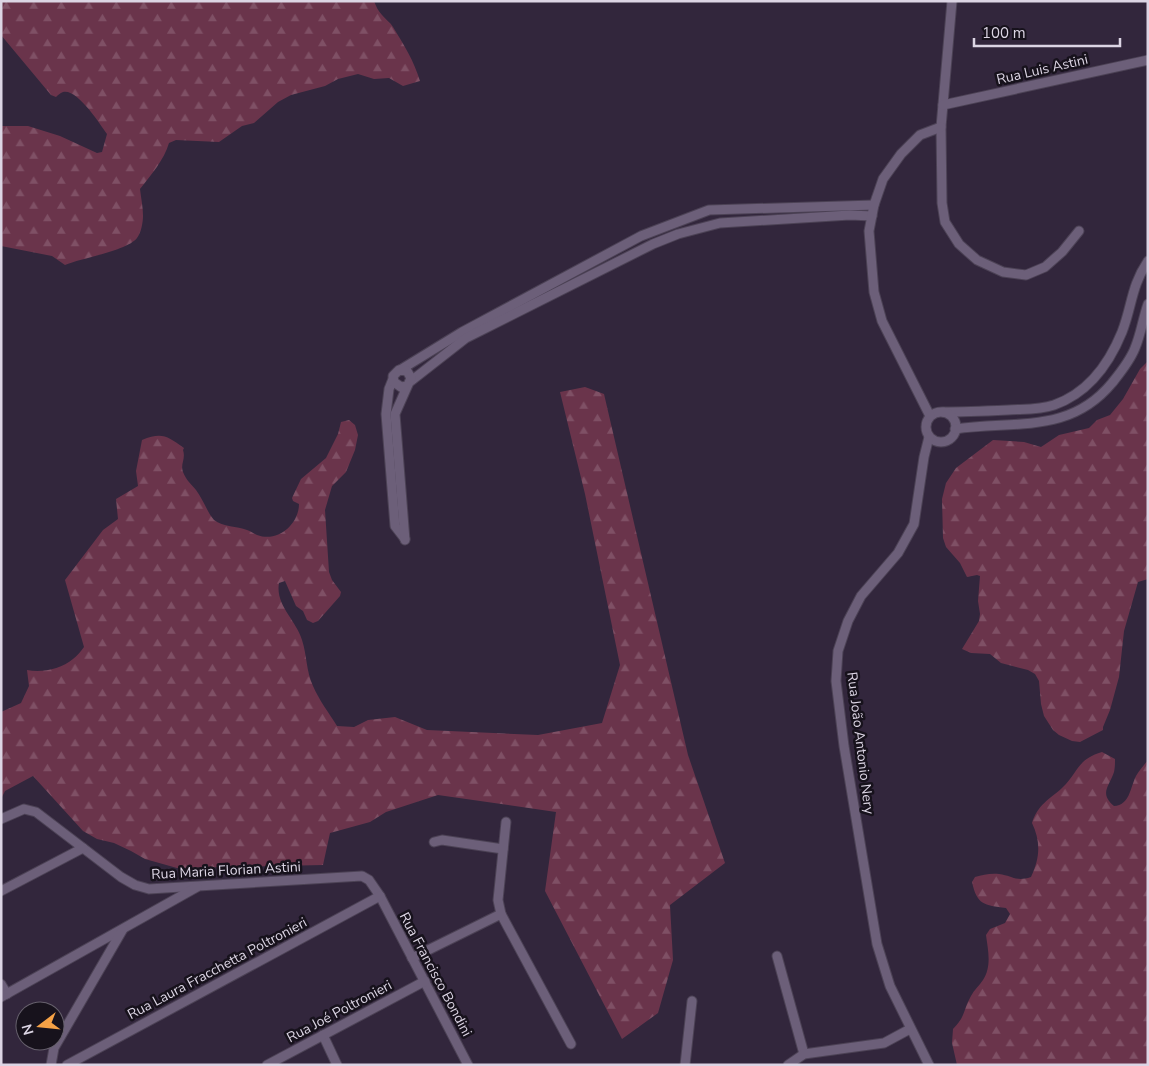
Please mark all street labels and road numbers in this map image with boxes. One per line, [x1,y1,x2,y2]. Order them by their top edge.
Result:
street label: Rua Luis Astini [995,50,1090,89]
street label: Rua João Antonio Nery [842,671,879,816]
street label: Rua Maria Florian Astini [151,857,301,884]
street label: Rua Francisco Bondini [395,909,476,1040]
street label: Rua Laura Fracchetta Poltronieri [124,913,310,1024]
street label: Rua Joé Poltronieri [283,976,395,1047]

